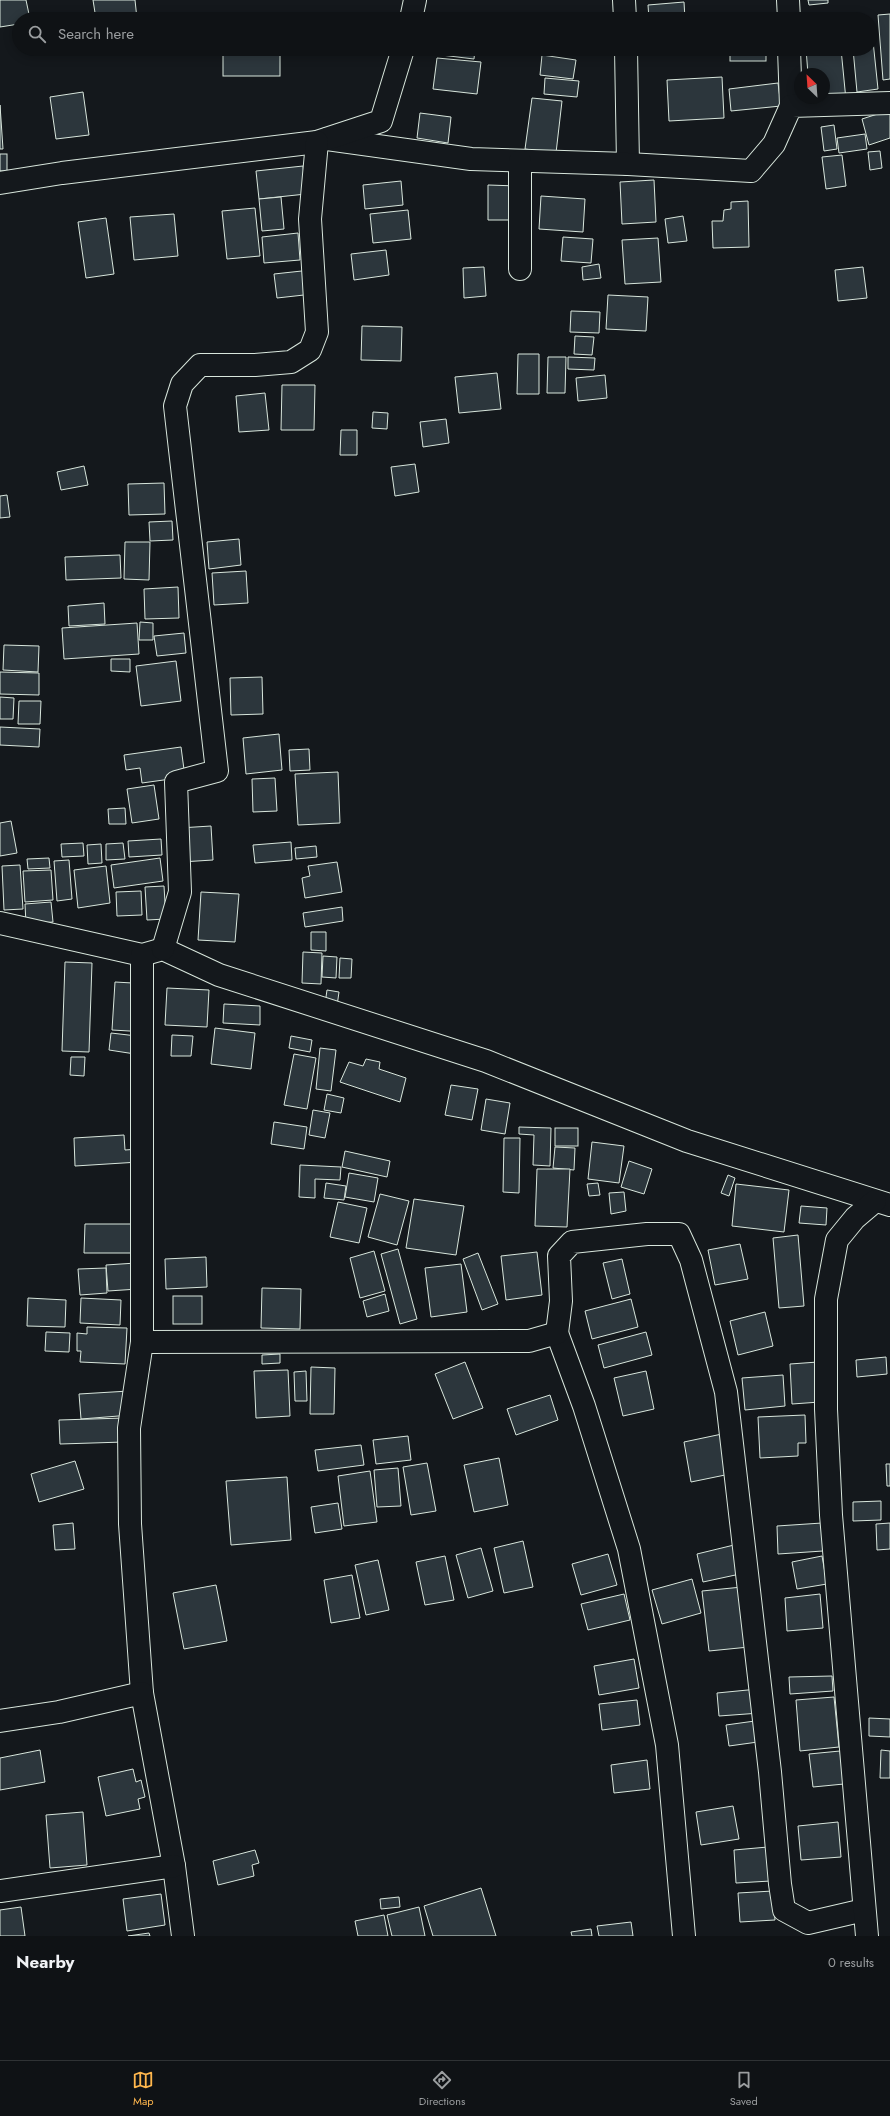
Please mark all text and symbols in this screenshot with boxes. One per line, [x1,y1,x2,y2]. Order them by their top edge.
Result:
search box [12,12,878,56]
icon: search [26,23,48,45]
text: Search here [58,23,134,45]
north arrow [794,68,830,104]
text: Nearby [16,1950,74,1974]
text: 0 results [828,1953,874,1972]
tab: Map [132,2069,154,2109]
tab: Directions [419,2069,465,2109]
tab: Saved [730,2069,758,2109]

